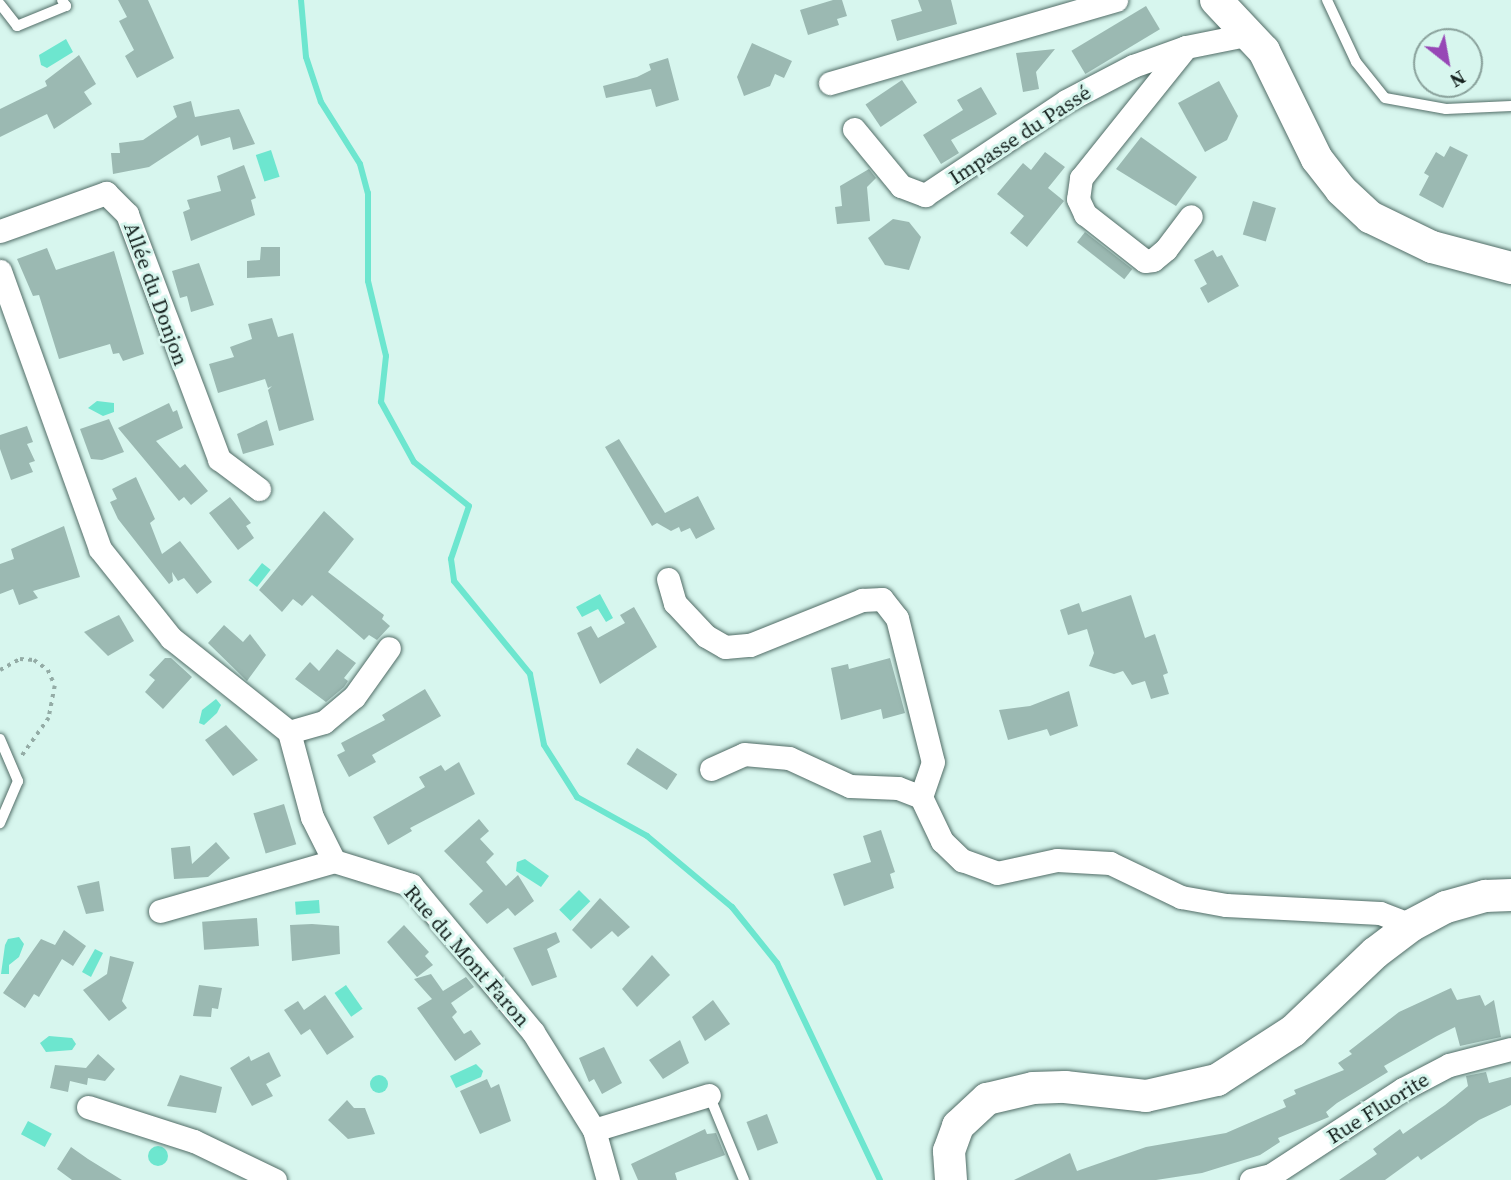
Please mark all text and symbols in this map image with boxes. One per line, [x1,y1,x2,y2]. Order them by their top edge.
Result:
north arrow [1413,28,1483,98]
text: N [1445,65,1470,94]
street label: Impasse du Passé [944,80,1096,190]
street label: Allée du Donjon [118,219,194,369]
street label: Rue du Mont Faron [399,880,535,1032]
street label: Rue Fluorite [1322,1067,1434,1149]

